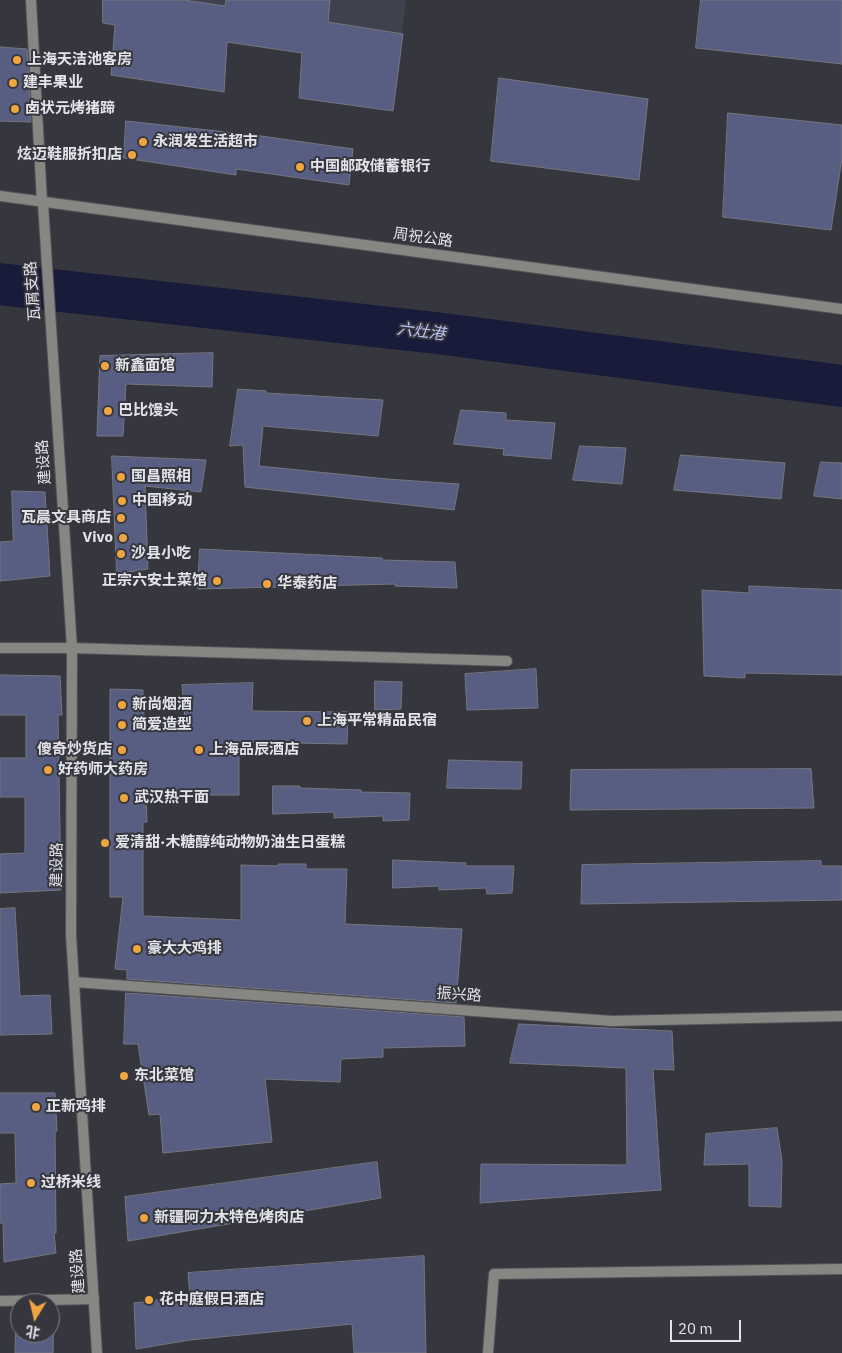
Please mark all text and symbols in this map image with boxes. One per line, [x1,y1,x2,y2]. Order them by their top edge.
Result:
place label: 上海天洁池客房 [27,51,132,69]
marker: 上海天洁池客房 [11,54,23,66]
place label: 建丰果业 [23,74,83,92]
marker: 建丰果业 [7,77,19,89]
place label: 卤状元烤猪蹄 [25,100,115,118]
marker: 卤状元烤猪蹄 [9,103,21,115]
place label: 永润发生活超市 [153,133,258,151]
marker: 永润发生活超市 [137,136,149,148]
place label: 炫迈鞋服折扣店 [17,146,122,164]
marker: 炫迈鞋服折扣店 [126,149,138,161]
place label: 中国邮政储蓄银行 [310,158,430,176]
marker: 中国邮政储蓄银行 [294,161,306,173]
street label: 周祝公路 [392,225,454,251]
street label: 瓦屑支路 [22,260,44,322]
water label: 六灶港 [396,320,446,344]
place label: 新鑫面馆 [115,357,175,375]
marker: 新鑫面馆 [99,360,111,372]
place label: 巴比馒头 [118,402,178,420]
marker: 巴比馒头 [102,405,114,417]
street label: 建设路 [33,439,55,485]
place label: 国昌照相 [131,468,191,486]
marker: 国昌照相 [115,471,127,483]
place label: 中国移动 [132,492,192,510]
marker: 中国移动 [116,495,128,507]
place label: 瓦晨文具商店 [21,509,111,527]
marker: 瓦晨文具商店 [115,512,127,524]
place label: Vivo [83,529,113,547]
marker: Vivo [117,532,129,544]
place label: 沙县小吃 [131,545,191,563]
marker: 沙县小吃 [115,548,127,560]
place label: 正宗六安土菜馆 [102,572,207,590]
marker: 正宗六安土菜馆 [211,575,223,587]
place label: 华泰药店 [277,575,337,593]
marker: 华泰药店 [261,578,273,590]
place label: 新尚烟酒 [132,696,192,714]
marker: 新尚烟酒 [116,699,128,711]
place label: 上海平常精品民宿 [317,712,437,730]
marker: 上海平常精品民宿 [301,715,313,727]
place label: 简爱造型 [132,716,192,734]
marker: 简爱造型 [116,719,128,731]
place label: 傻奇炒货店 [37,741,112,759]
place label: 上海品辰酒店 [209,741,299,759]
marker: 傻奇炒货店 [116,744,128,756]
marker: 上海品辰酒店 [193,744,205,756]
place label: 好药师大药房 [58,761,148,779]
marker: 好药师大药房 [42,764,54,776]
place label: 武汉热干面 [134,789,209,807]
marker: 武汉热干面 [118,792,130,804]
place label: 爱清甜·木糖醇纯动物奶油生日蛋糕 [115,834,345,852]
marker: 爱清甜·木糖醇纯动物奶油生日蛋糕 [99,837,111,849]
street label: 建设路 [48,842,66,888]
place label: 豪大大鸡排 [147,940,222,958]
marker: 豪大大鸡排 [131,943,143,955]
street label: 振兴路 [436,984,482,1006]
place label: 东北菜馆 [134,1067,194,1085]
marker: 东北菜馆 [118,1070,130,1082]
place label: 正新鸡排 [46,1098,106,1116]
marker: 正新鸡排 [30,1101,42,1113]
place label: 过桥米线 [41,1174,101,1192]
marker: 过桥米线 [25,1177,37,1189]
place label: 新疆阿力木特色烤肉店 [154,1209,304,1227]
marker: 新疆阿力木特色烤肉店 [138,1212,150,1224]
street label: 建设路 [67,1248,89,1294]
place label: 花中庭假日酒店 [159,1291,264,1309]
north arrow [10,1293,60,1343]
marker: 花中庭假日酒店 [143,1294,155,1306]
scale bar [672,1310,743,1342]
text: 20 m [678,1319,713,1338]
text: 北 [24,1322,41,1342]

